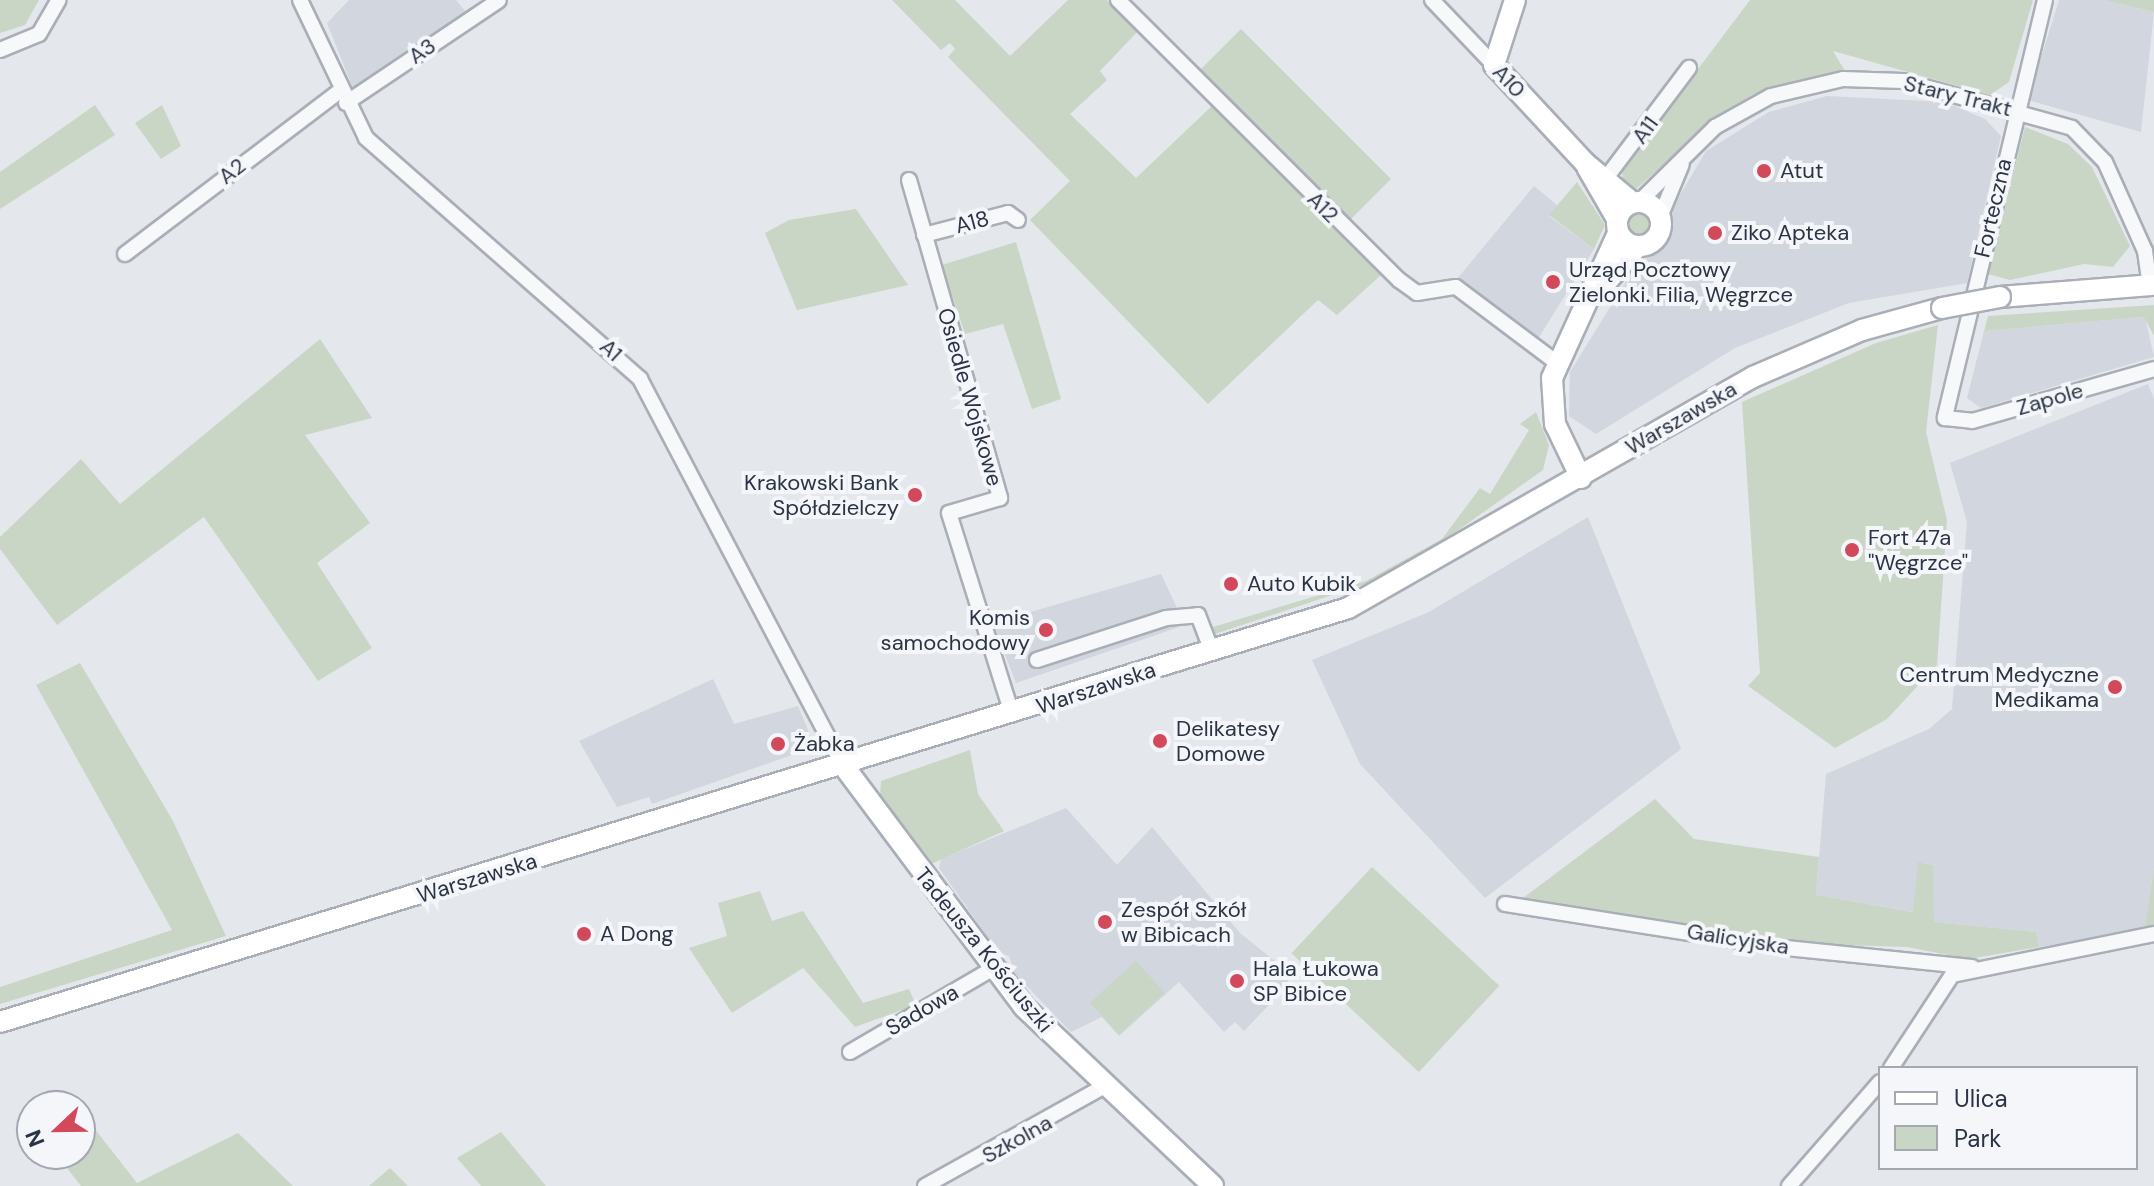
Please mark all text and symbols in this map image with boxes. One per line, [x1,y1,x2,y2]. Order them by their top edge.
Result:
street label: A3 [403,32,441,70]
street label: A10 [1487,59,1531,103]
street label: Stary Trakt [1901,70,2015,122]
street label: A11 [1626,111,1664,149]
street label: A2 [213,152,251,190]
street label: Forteczna [1969,156,2017,260]
place label: Atut [1780,158,1824,184]
marker: Atut [1755,162,1773,180]
street label: A12 [1302,186,1344,228]
street label: A18 [952,205,992,239]
place label: Ziko Apteka [1731,220,1849,246]
marker: Ziko Apteka [1706,224,1724,242]
place label: Urząd Pocztowy Zielonki. Filia, Węgrzce [1569,256,1793,308]
marker: Urząd Pocztowy Zielonki. Filia, Węgrzce [1544,273,1562,291]
street label: Osiedle Wojskowe [932,305,1008,489]
street label: A1 [594,333,628,367]
street label: Warszawska [1621,376,1741,460]
street label: Zapole [2014,377,2086,421]
place label: Krakowski Bank Spółdzielczy [744,469,899,520]
marker: Krakowski Bank Spółdzielczy [906,486,924,504]
place label: Fort 47a "Węgrzce" [1868,524,1968,576]
marker: Fort 47a "Węgrzce" [1843,541,1861,559]
place label: Auto Kubik [1247,571,1356,597]
marker: Auto Kubik [1222,575,1240,593]
place label: Komis samochodowy [881,604,1030,656]
marker: Komis samochodowy [1037,621,1055,639]
street label: Warszawska [1033,656,1159,720]
place label: Centrum Medyczne Medikama [1900,661,2099,712]
marker: Centrum Medyczne Medikama [2106,678,2124,696]
place label: Delikatesy Domowe [1176,715,1280,766]
place label: Żabka [794,731,855,757]
marker: Delikatesy Domowe [1151,732,1169,750]
marker: Żabka [769,735,787,753]
street label: Warszawska [414,847,540,909]
street label: Tadeusza Kościuszki [909,862,1059,1038]
place label: Zespół Szkół w Bibicach [1121,896,1246,948]
marker: Zespół Szkół w Bibicach [1096,913,1114,931]
street label: Galicyjska [1685,918,1791,960]
place label: A Dong [600,921,674,947]
marker: A Dong [575,925,593,943]
place label: Hala Łukowa SP Bibice [1253,955,1379,1006]
marker: Hala Łukowa SP Bibice [1228,972,1246,990]
street label: Sadowa [881,979,963,1041]
legend [1878,1066,2138,1170]
text: Ulica [1954,1083,2008,1114]
north arrow [16,1090,96,1170]
street label: Szkolna [978,1109,1056,1169]
text: Park [1954,1123,2001,1154]
text: N [19,1126,52,1151]

